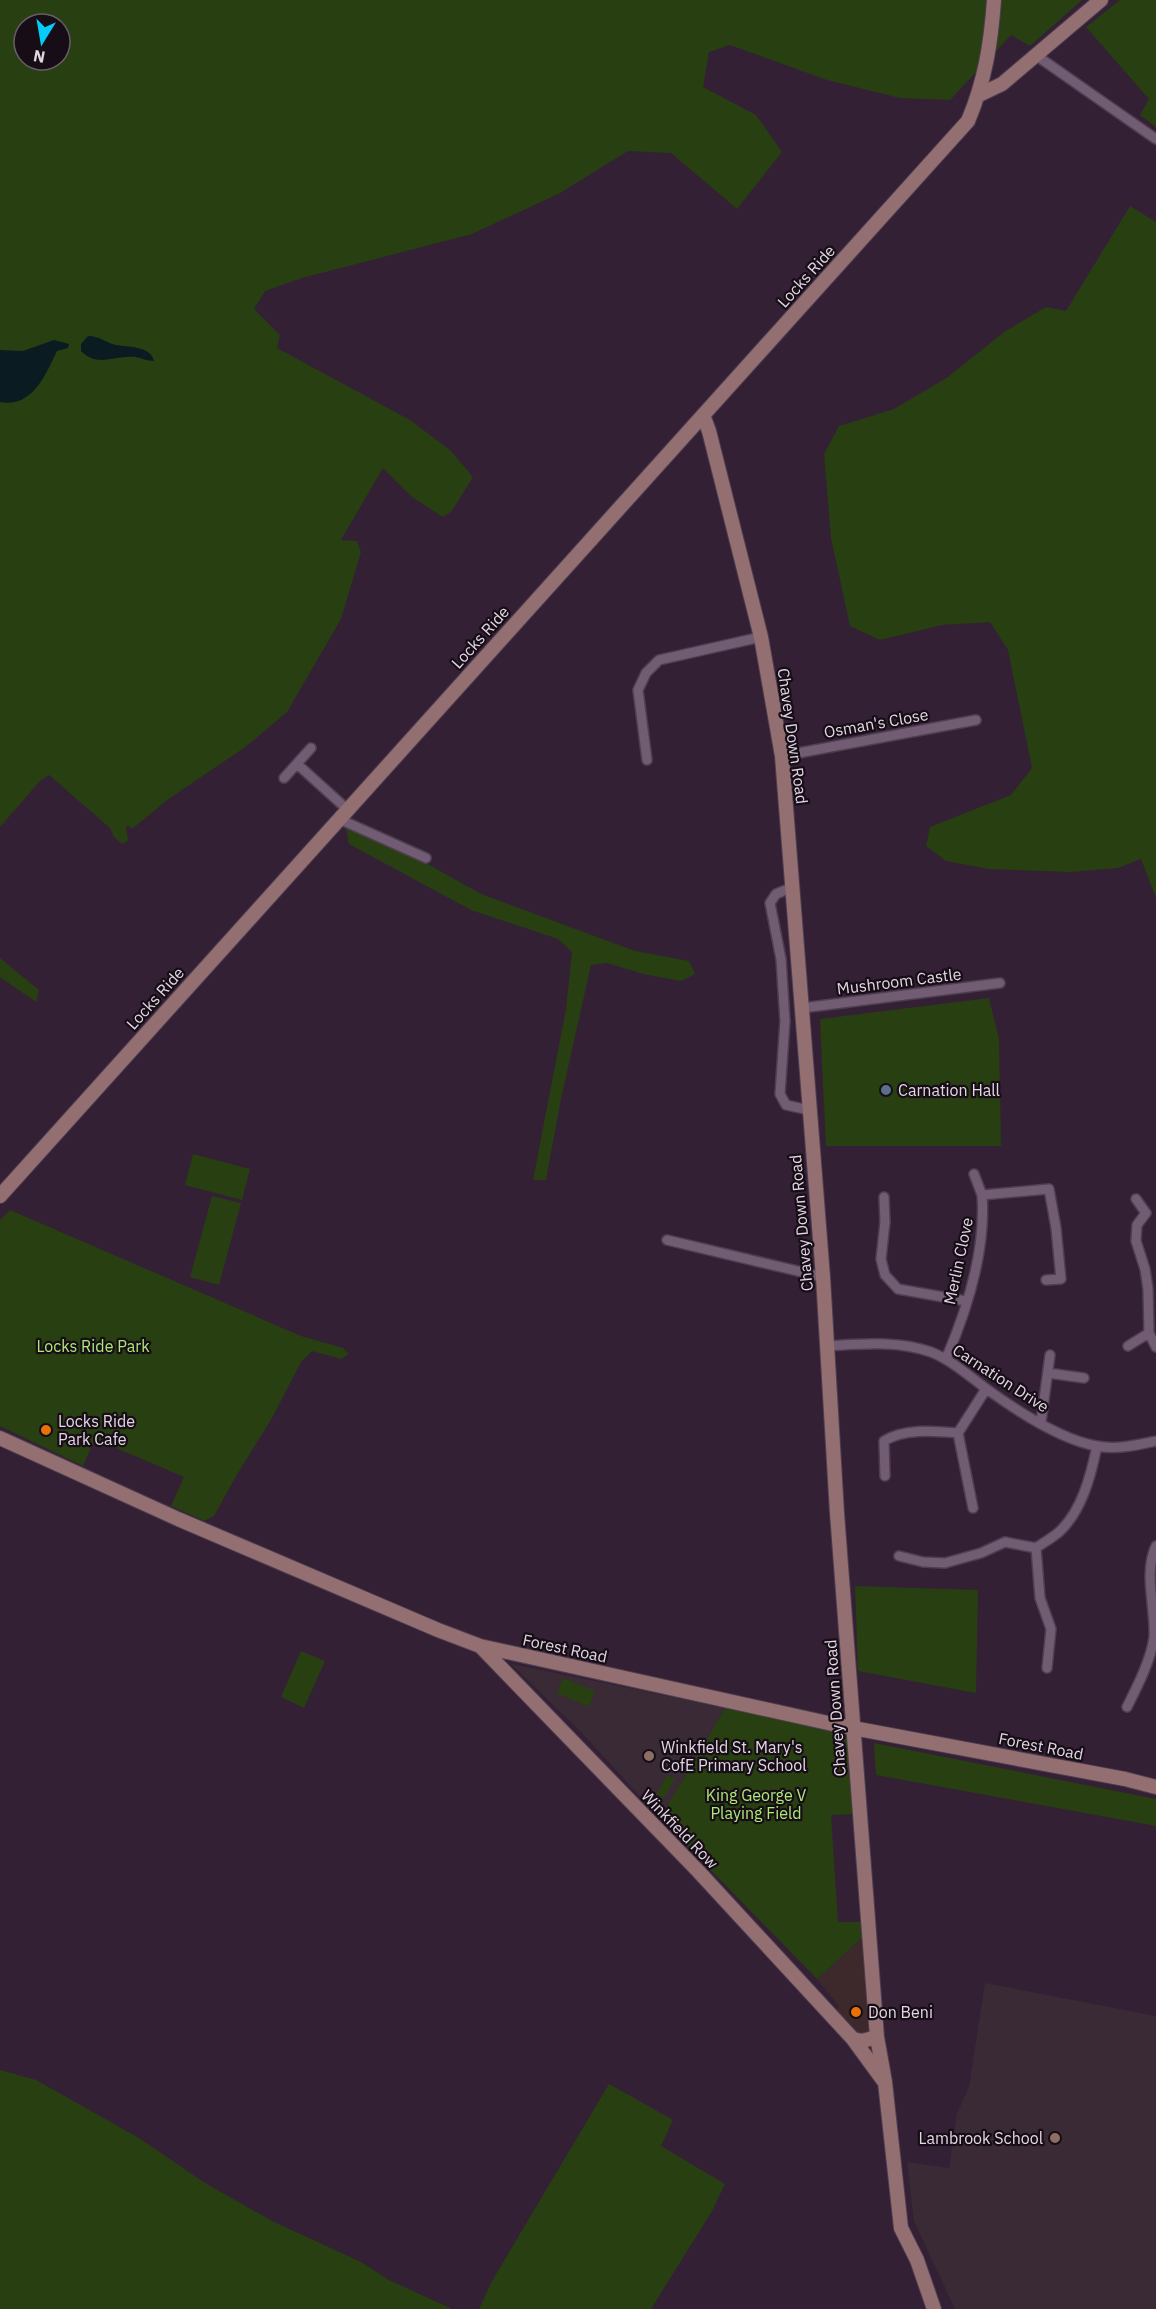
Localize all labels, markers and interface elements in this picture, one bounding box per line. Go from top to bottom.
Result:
north arrow [12,12,72,72]
text: N [32,46,47,68]
street label: Locks Ride [773,241,839,311]
street label: Locks Ride [447,602,513,672]
street label: Chavey Down Road [774,667,812,805]
street label: Osman's Close [822,704,930,742]
street label: Locks Ride [122,963,188,1033]
street label: Mushroom Castle [836,963,963,999]
place label: Carnation Hall [898,1080,1000,1100]
marker: Carnation Hall [879,1083,893,1097]
street label: Chavey Down Road [785,1154,817,1292]
street label: Merlin Clove [939,1215,977,1306]
park label: Locks Ride Park [36,1336,150,1356]
street label: Carnation Drive [949,1340,1053,1417]
place label: Locks Ride Park Cafe [58,1411,135,1449]
marker: Locks Ride Park Cafe [39,1423,53,1437]
street label: Forest Road [521,1629,609,1667]
street label: Chavey Down Road [820,1639,850,1777]
street label: Forest Road [997,1728,1085,1764]
place label: Winkfield St. Mary's CofE Primary School [661,1737,807,1775]
marker: Winkfield St. Mary's CofE Primary School [642,1749,656,1763]
street label: Winkfield Row [637,1785,723,1873]
park label: King George V Playing Field [706,1785,806,1823]
place label: Don Beni [868,2002,933,2022]
marker: Don Beni [849,2005,863,2019]
place label: Lambrook School [919,2128,1043,2148]
marker: Lambrook School [1048,2131,1062,2145]

